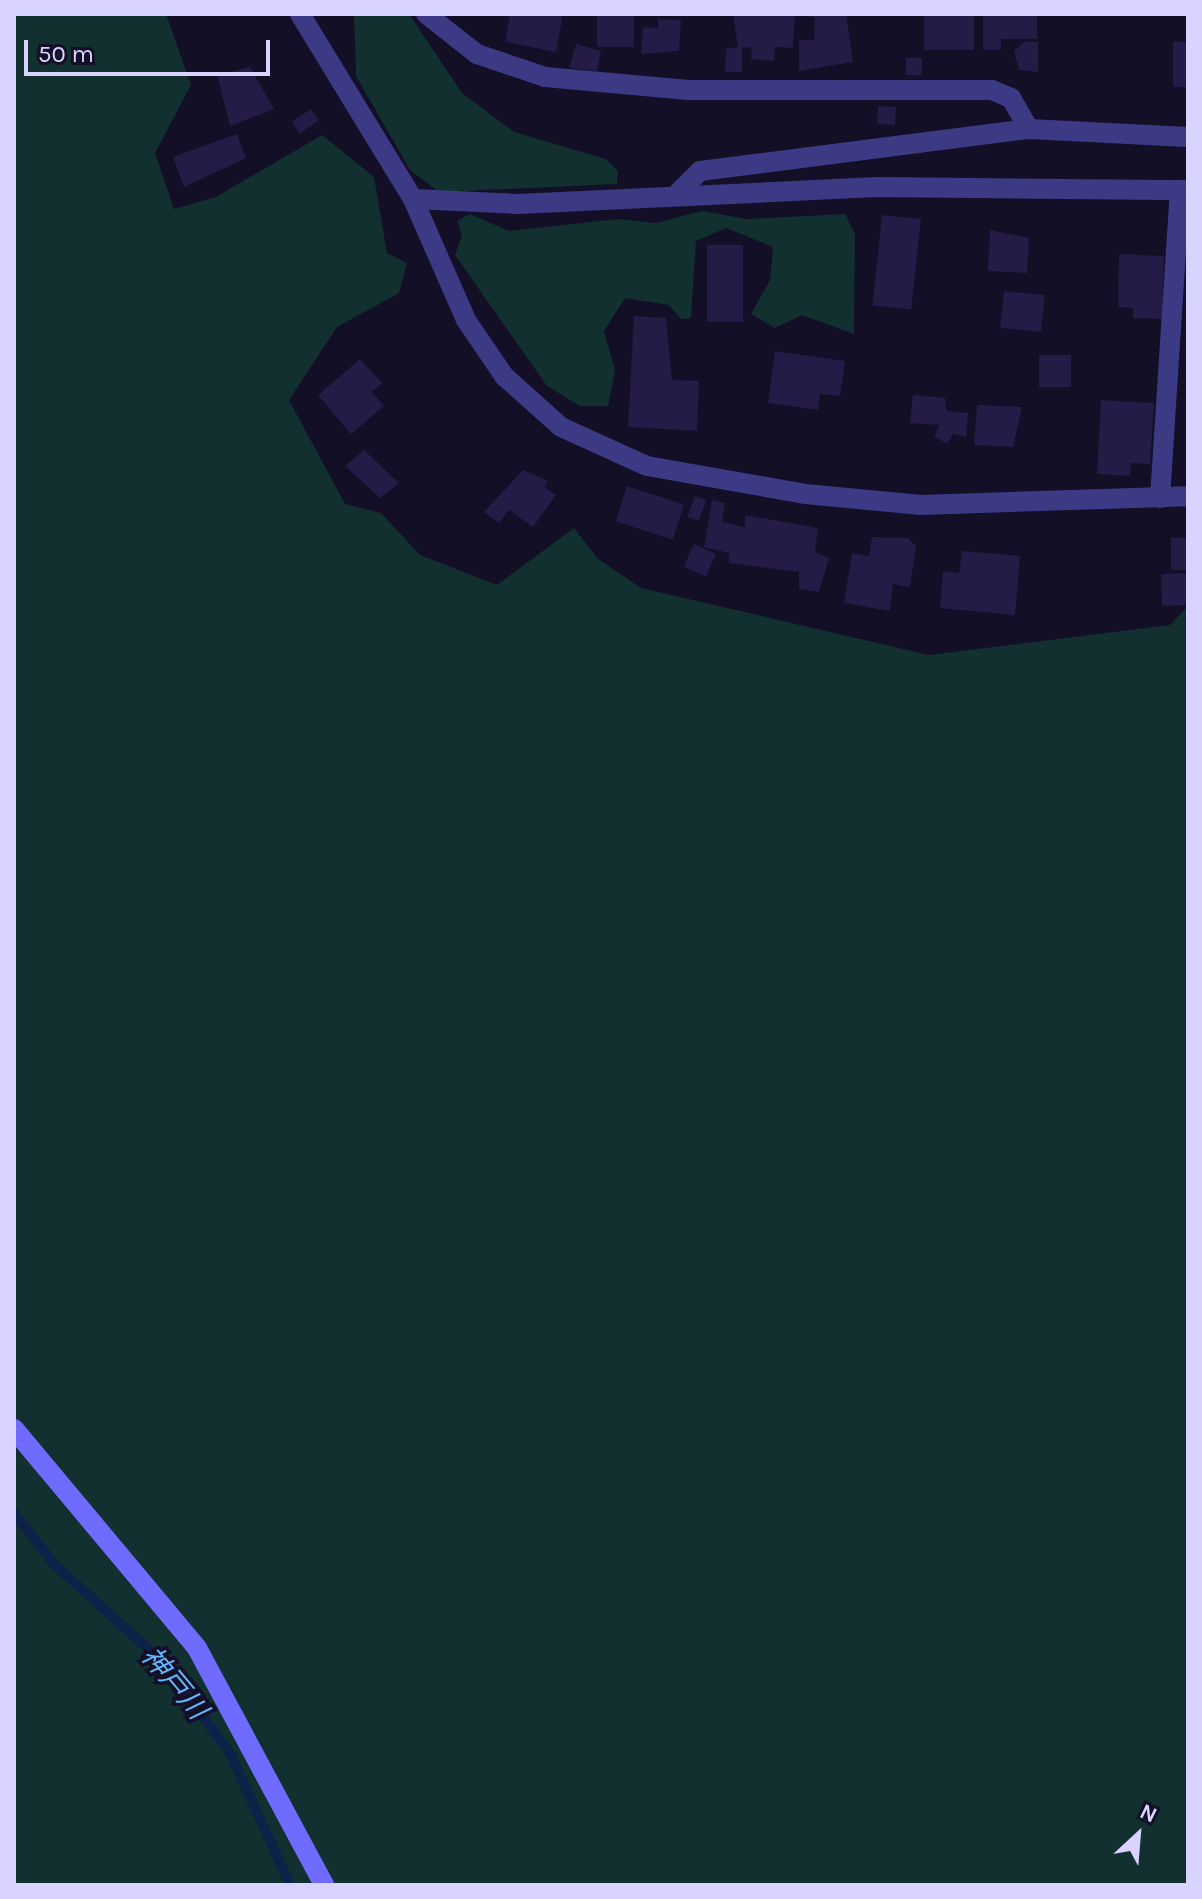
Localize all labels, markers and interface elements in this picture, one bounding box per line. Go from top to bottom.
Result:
scale bar [28,24,274,74]
text: 50 m [38,40,94,68]
water label: 神戸川 [134,1640,214,1726]
north arrow [1098,1795,1178,1875]
text: N [1136,1798,1161,1829]

